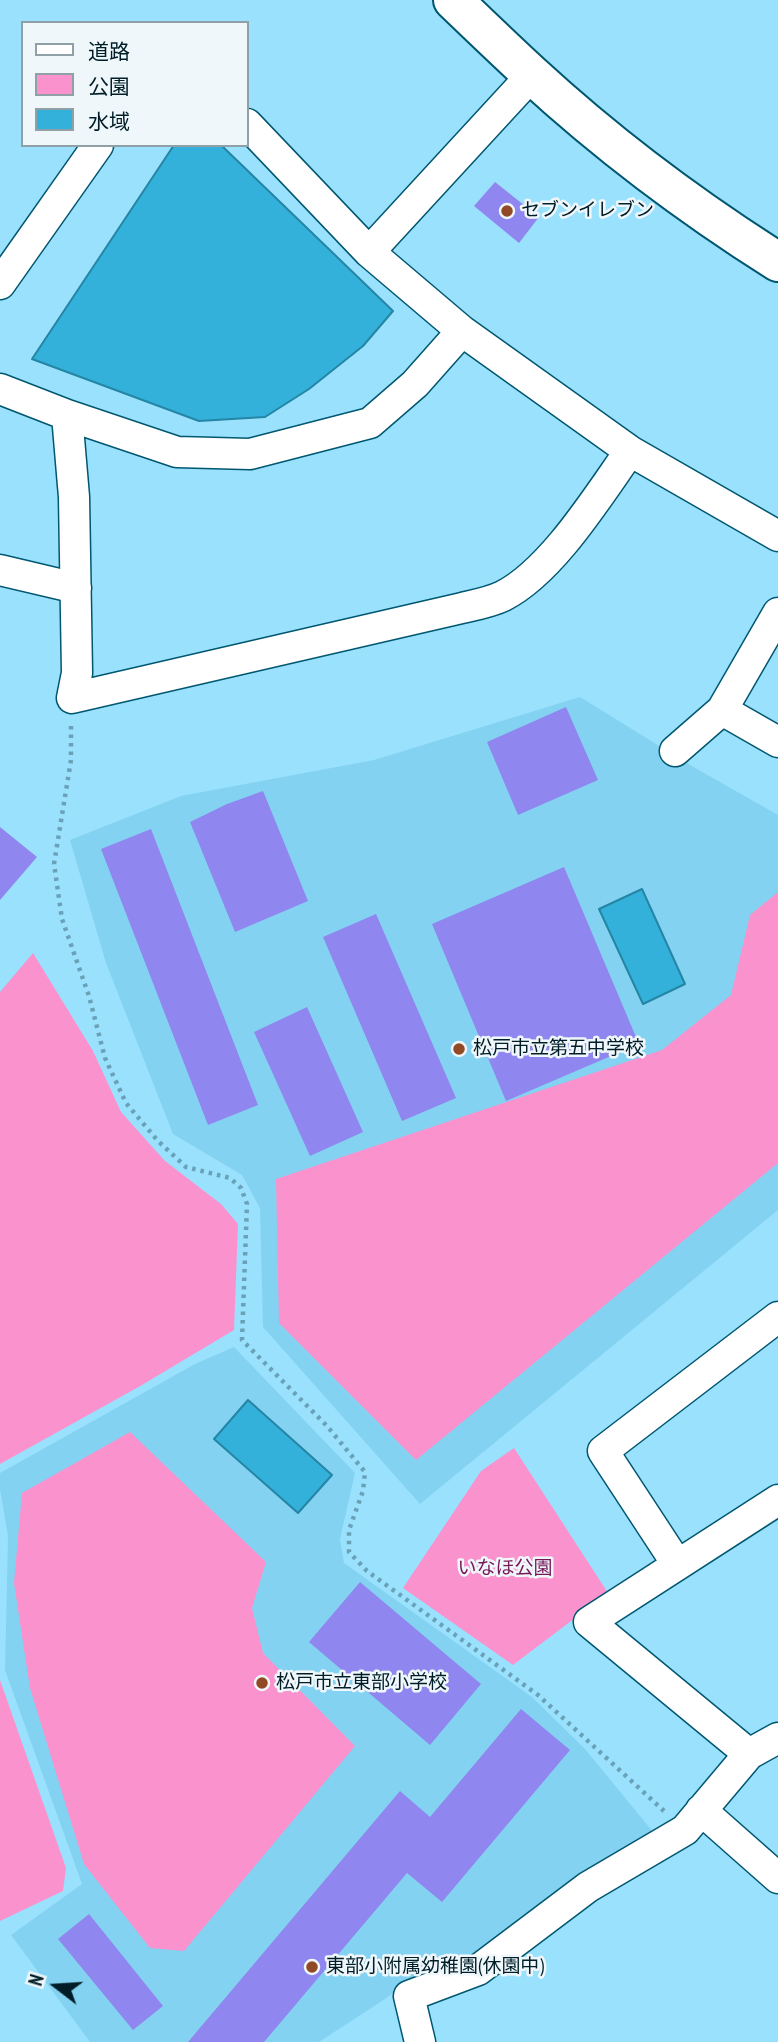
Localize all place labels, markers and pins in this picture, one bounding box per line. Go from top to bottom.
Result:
place label: セブンイレブン [521,200,654,222]
marker: セブンイレブン [499,203,515,219]
place label: 松戸市立第五中学校 [473,1038,644,1060]
marker: 松戸市立第五中学校 [451,1041,467,1057]
place label: 松戸市立東部小学校 [276,1672,447,1694]
marker: 松戸市立東部小学校 [254,1675,270,1691]
place label: 東部小附属幼稚園(休園中) [326,1956,544,1978]
marker: 東部小附属幼稚園(休園中) [304,1959,320,1975]

